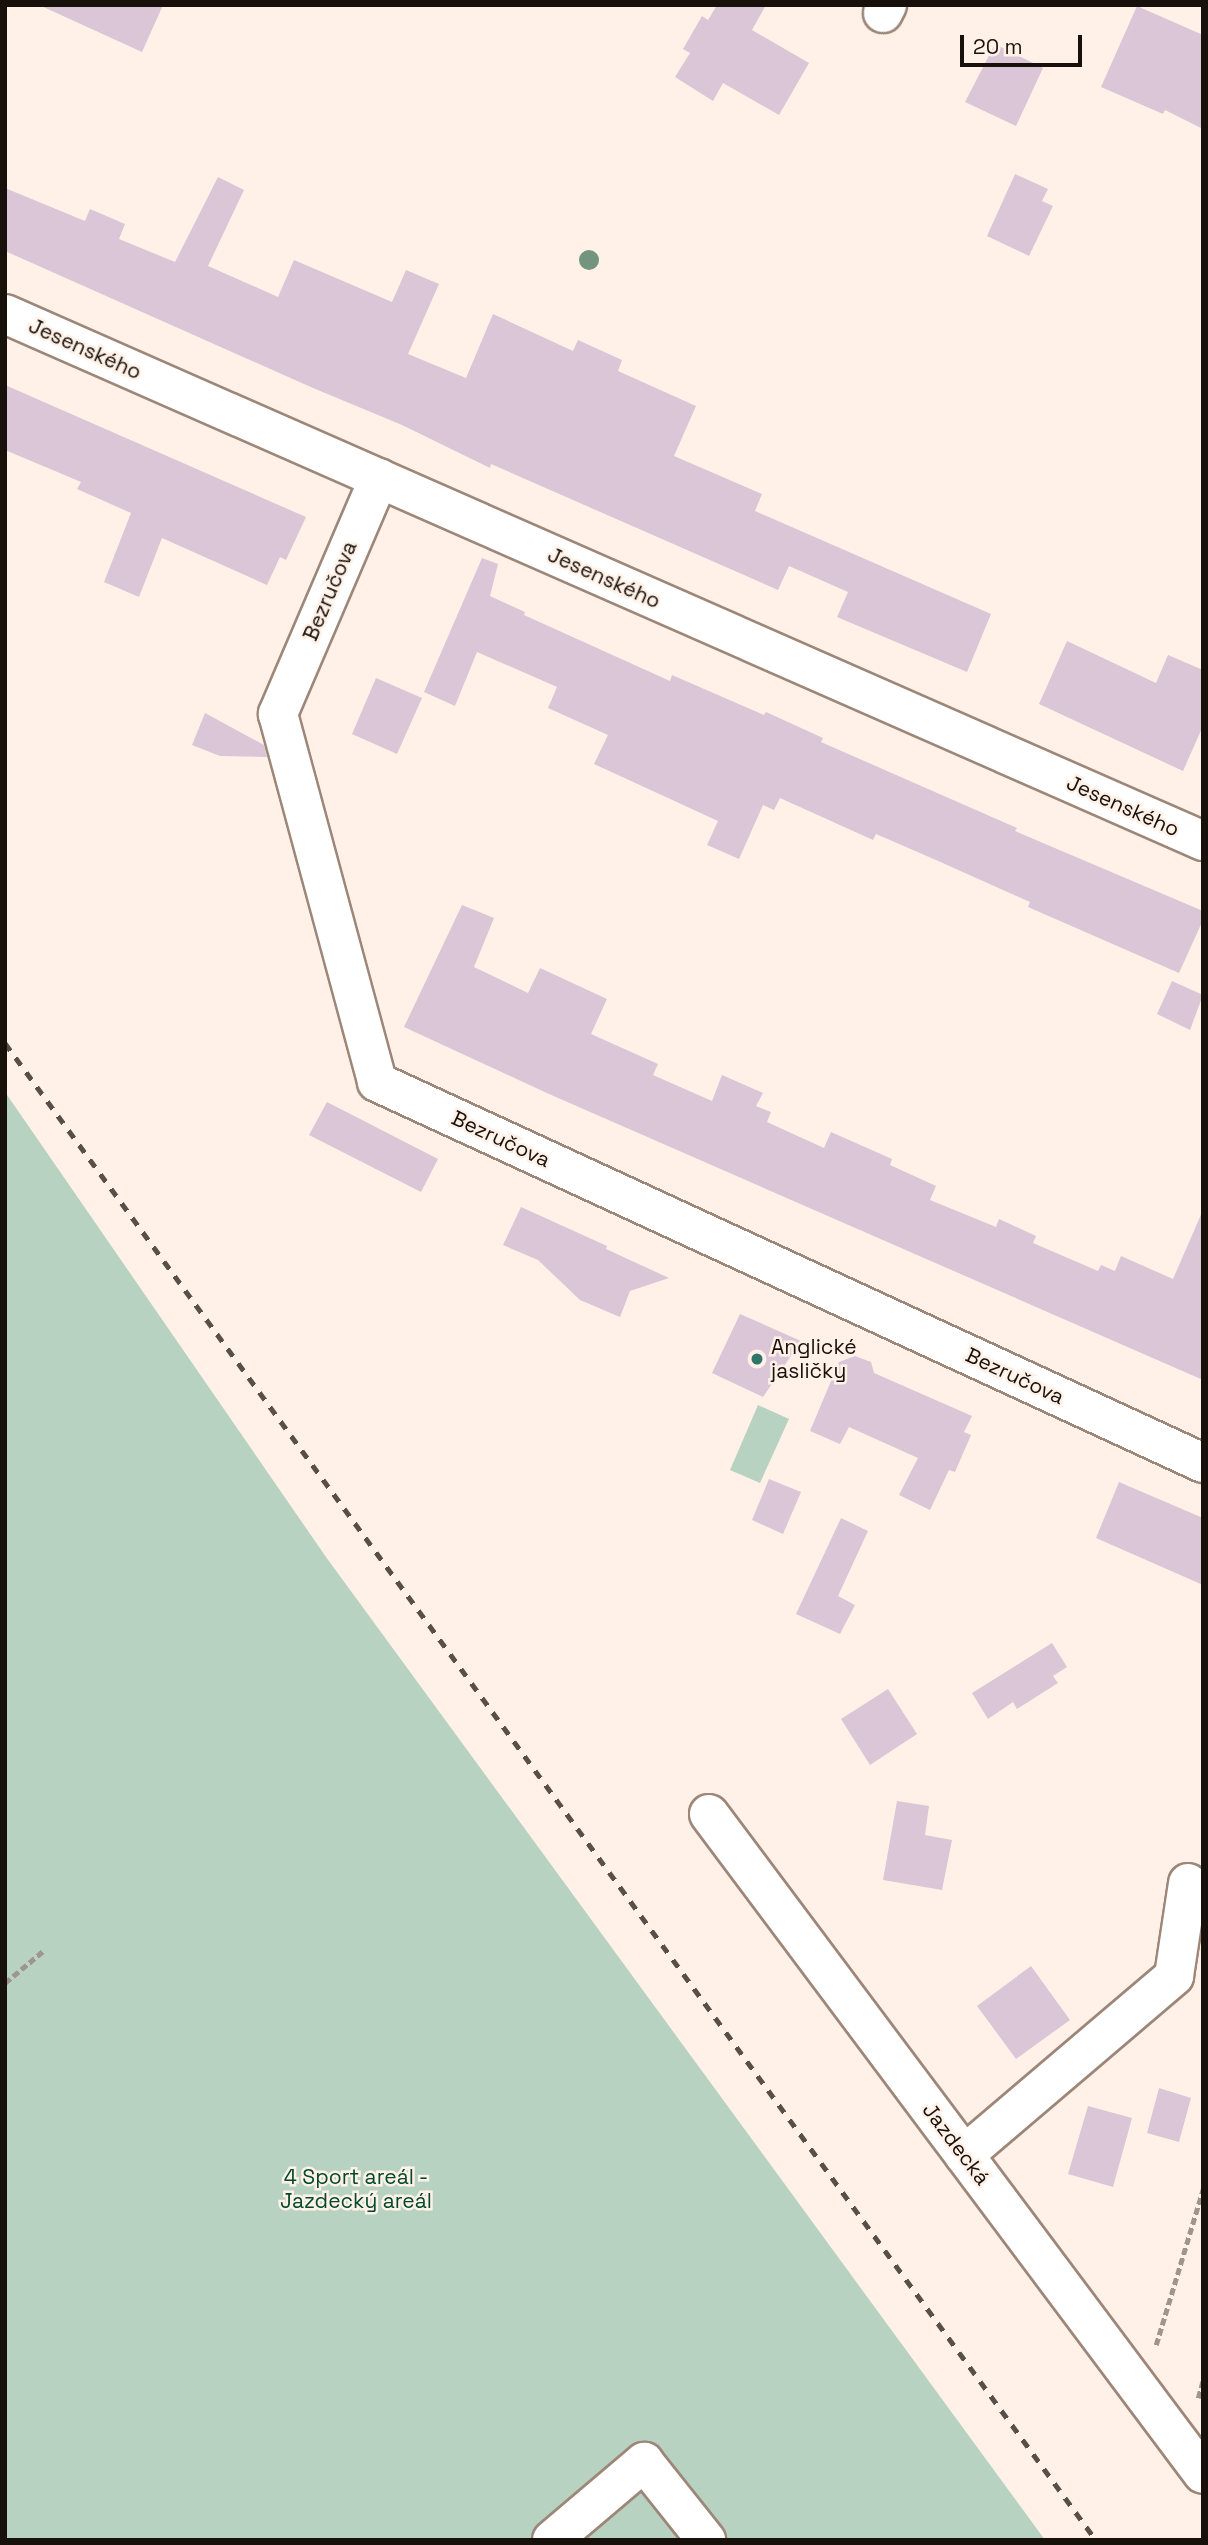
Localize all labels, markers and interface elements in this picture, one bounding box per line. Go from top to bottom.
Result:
scale bar [963,21,1086,65]
text: 20 m [973,33,1023,60]
street label: Jesenského [25,313,145,385]
street label: Bezručova [298,537,362,645]
street label: Jesenského [544,542,664,614]
street label: Jesenského [1063,770,1183,842]
street label: Bezručova [448,1105,554,1173]
place label: Anglické jasličky [771,1334,857,1384]
street label: Bezručova [962,1342,1068,1410]
marker: Anglické jasličky [749,1351,765,1367]
street label: Jazdecká [917,2098,995,2190]
park label: 4 Sport areál - Jazdecký areál [280,2164,432,2214]

